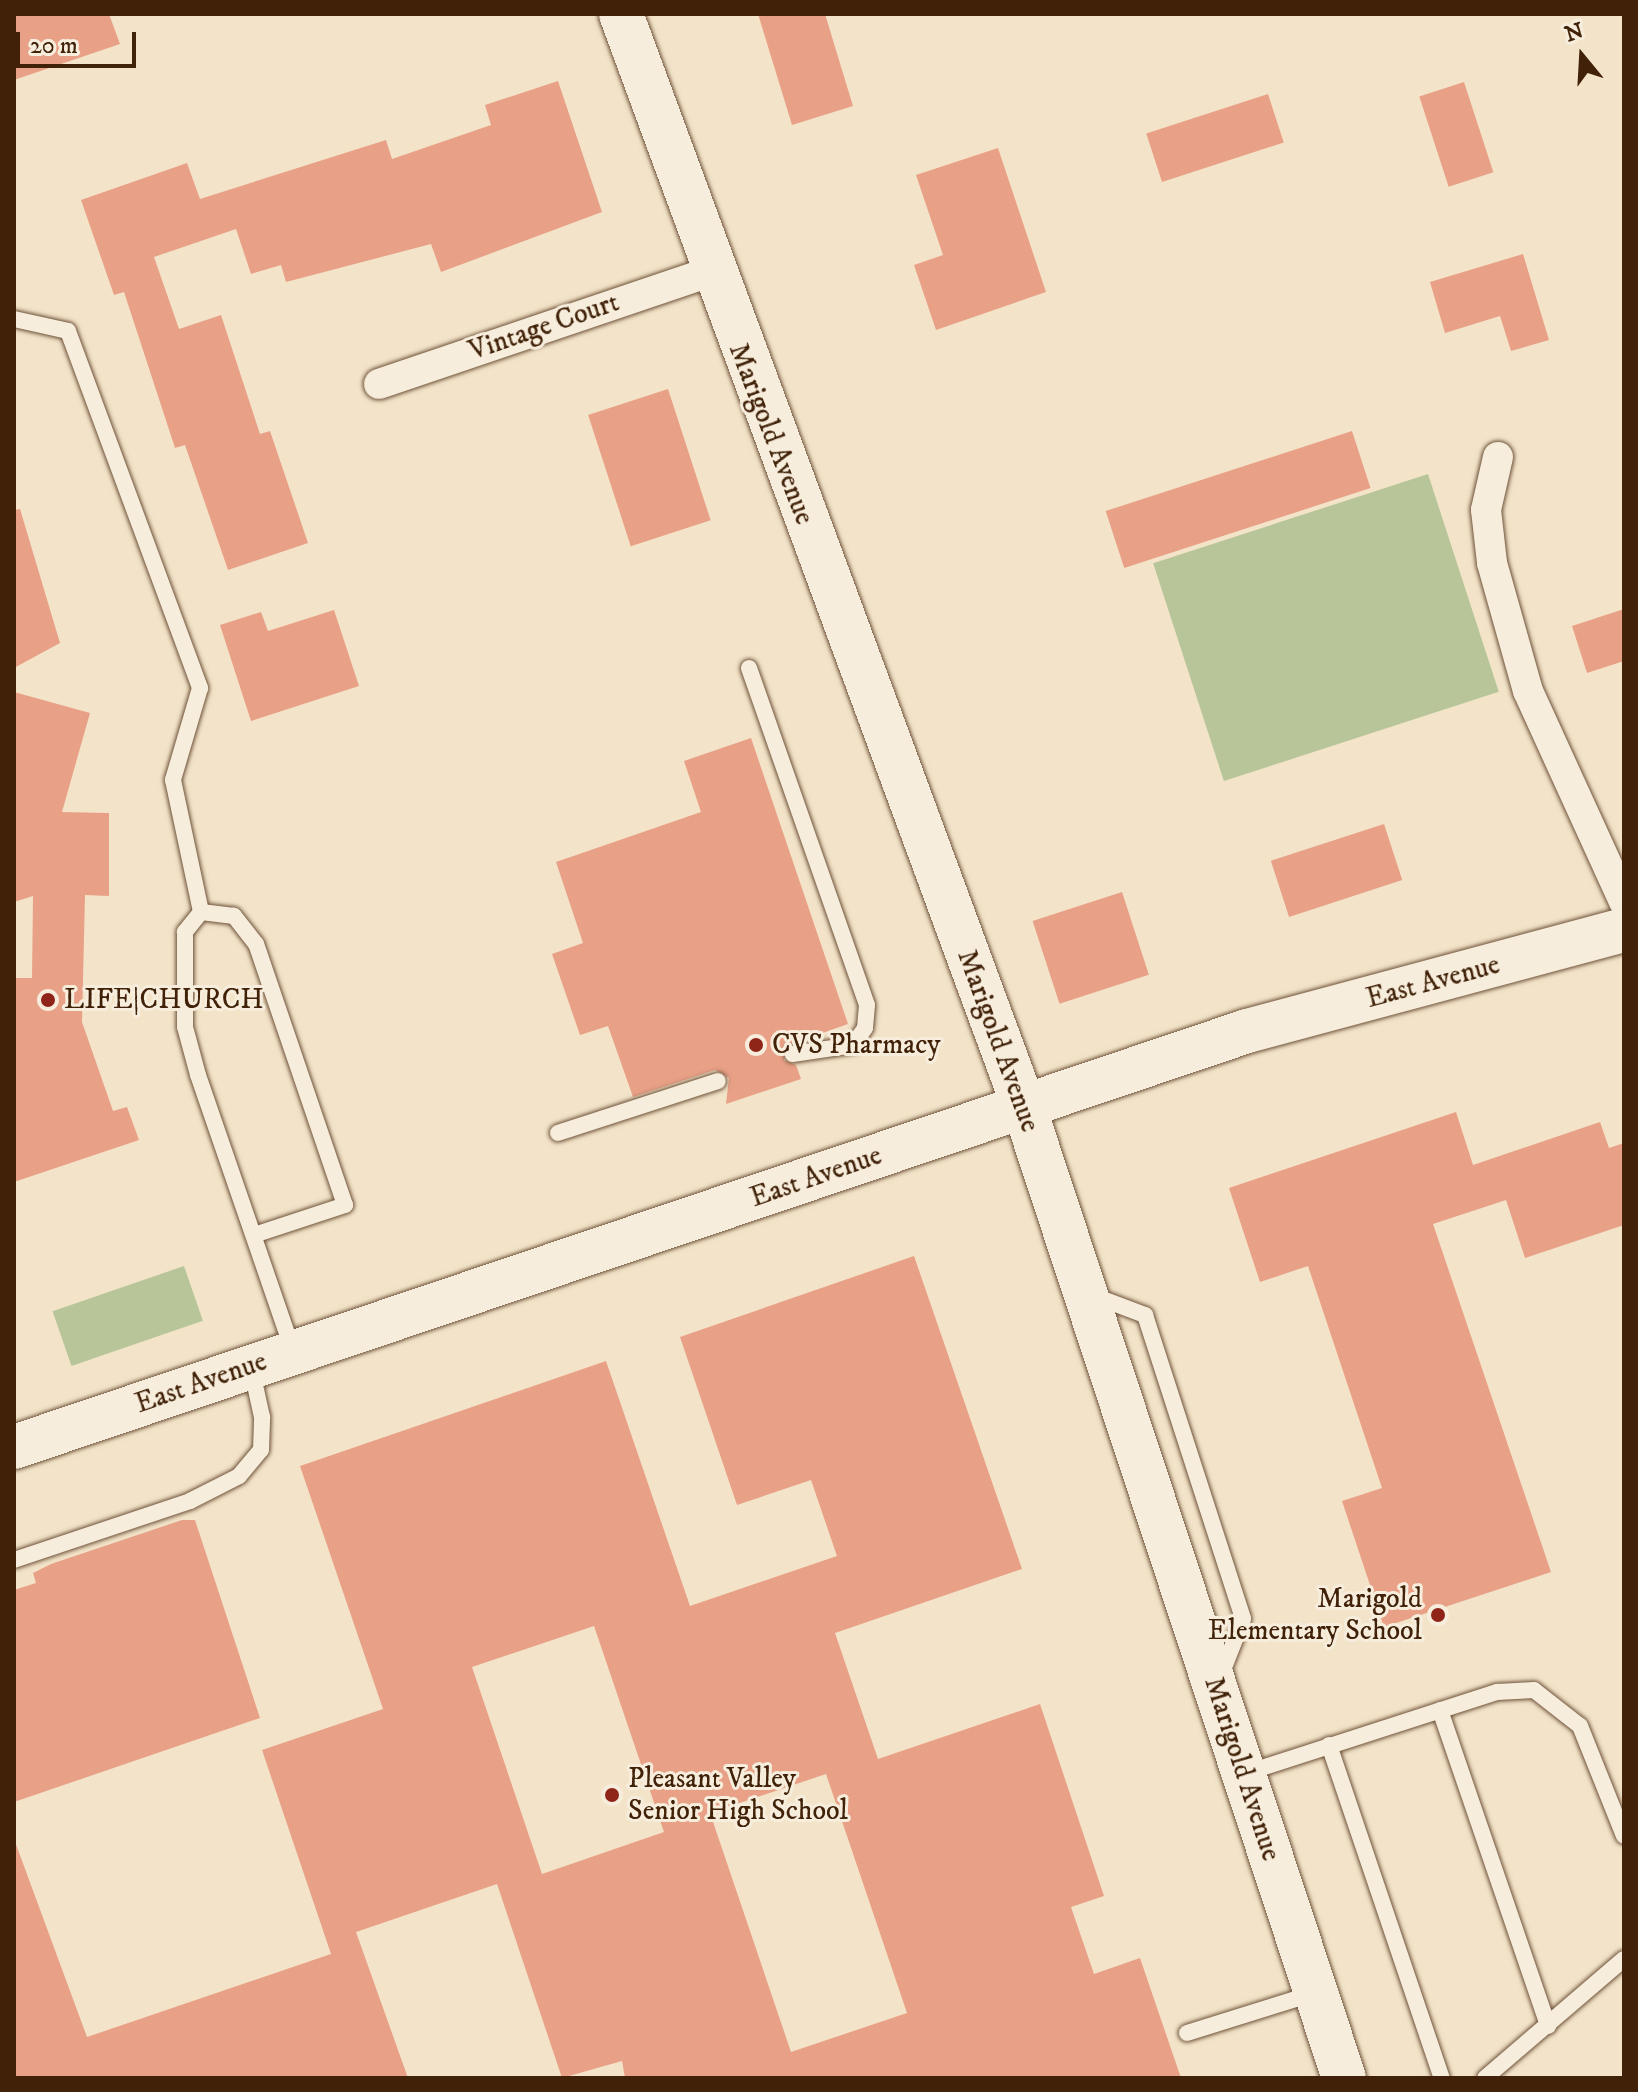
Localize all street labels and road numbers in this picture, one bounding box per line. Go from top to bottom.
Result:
street label: Vintage Court [465,286,623,368]
street label: Marigold Avenue [721,339,821,529]
street label: Marigold Avenue [949,945,1047,1137]
street label: East Avenue [1363,948,1503,1016]
street label: East Avenue [746,1139,886,1215]
street label: East Avenue [131,1345,271,1421]
street label: Marigold Avenue [1196,1673,1288,1865]

